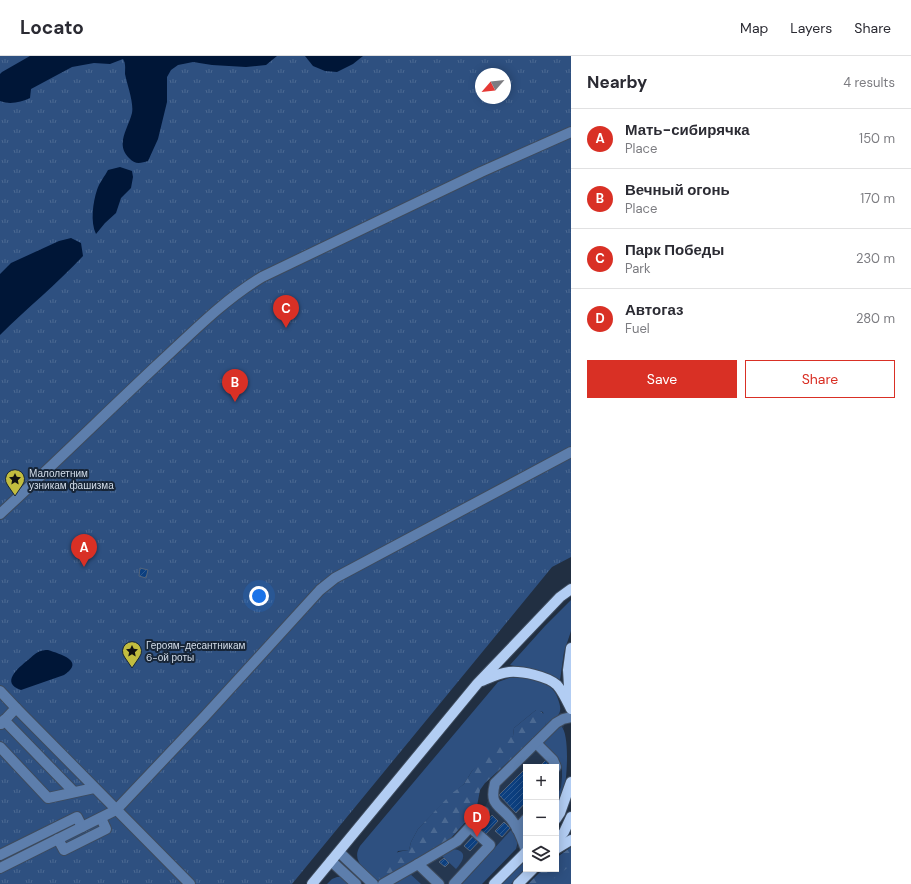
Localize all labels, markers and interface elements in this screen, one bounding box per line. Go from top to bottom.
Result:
text: Locato [20,15,84,40]
text: Map [740,19,768,37]
text: Layers [790,19,832,37]
text: Share [854,19,891,37]
north arrow [475,68,511,104]
text: Nearby [587,71,647,93]
text: 4 results [843,74,895,91]
text: Мать-сибирячка [625,120,750,140]
text: A [595,130,605,147]
text: 150 m [859,130,895,147]
text: Place [625,140,657,157]
text: Вечный огонь [625,180,730,200]
text: B [596,190,604,207]
text: 170 m [860,190,895,207]
text: Place [625,200,657,217]
text: Парк Победы [625,240,724,260]
text: C [595,250,605,267]
text: 230 m [856,250,895,267]
text: Park [625,260,651,277]
pin: C [273,295,299,328]
text: Автогаз [625,300,683,320]
text: D [595,310,605,327]
text: 280 m [856,310,895,327]
text: Fuel [625,320,650,337]
button: Save [587,360,737,398]
button: Share [745,360,895,398]
pin: B [222,369,248,402]
place label: Малолетним узникам фашизма [29,467,114,492]
place icon: Малолетним узникам фашизма [4,468,26,496]
pin: A [71,534,97,567]
your location [249,586,269,606]
place label: Героям-десантникам 6-ой роты [146,639,245,664]
place icon: Героям-десантникам 6-ой роты [121,640,143,668]
map controls [523,764,559,872]
button: + [523,764,559,800]
button: − [523,800,559,836]
pin: D [464,804,490,837]
button: layers [523,836,559,872]

